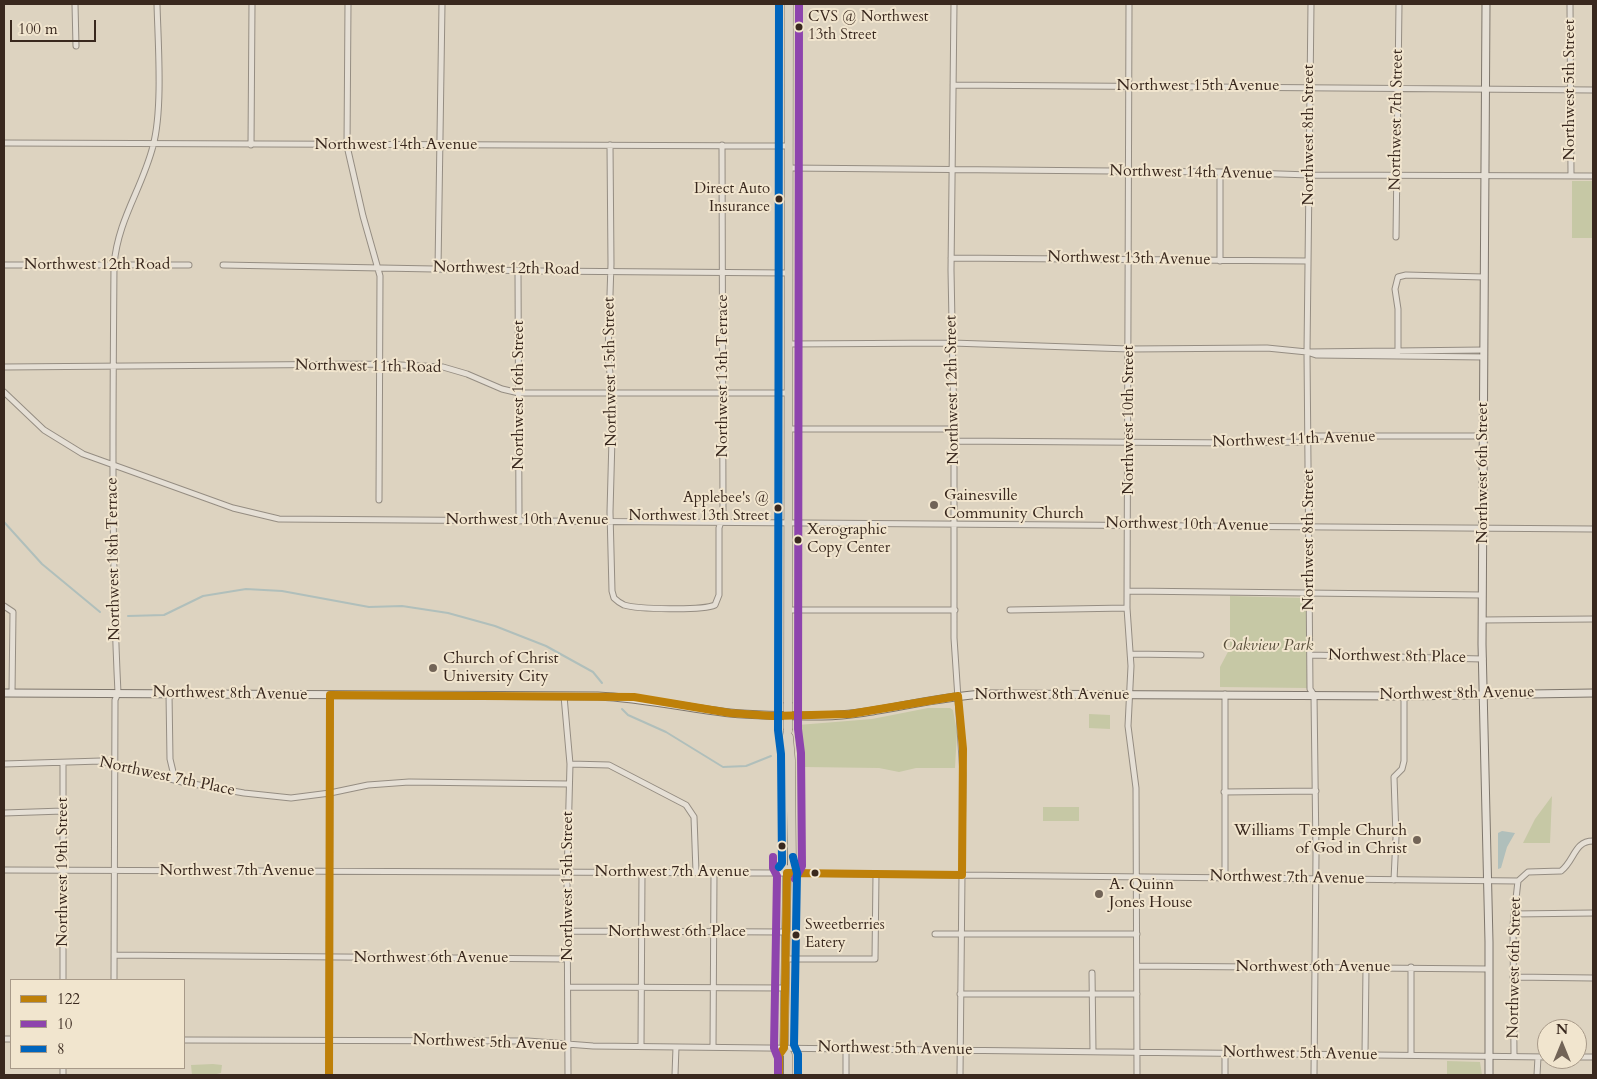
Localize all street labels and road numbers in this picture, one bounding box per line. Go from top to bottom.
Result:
street label: Northwest 5th Street [1560,19,1580,161]
street label: Northwest 7th Street [1386,49,1408,191]
street label: Northwest 8th Street [1299,64,1319,206]
street label: Northwest 15th Avenue [1116,76,1280,96]
street label: Northwest 14th Avenue [314,135,478,155]
street label: Northwest 14th Avenue [1109,162,1273,184]
street label: Northwest 13th Avenue [1047,248,1211,270]
street label: Northwest 12th Road [24,255,170,275]
street label: Northwest 12th Road [433,258,579,280]
street label: Northwest 13th Terrace [713,294,733,458]
street label: Northwest 15th Street [600,297,622,447]
street label: Northwest 12th Street [942,315,964,465]
street label: Northwest 16th Street [509,320,529,470]
street label: Northwest 10th Street [1119,345,1139,495]
street label: Northwest 11th Road [295,356,441,378]
street label: Northwest 6th Street [1473,402,1493,544]
street label: Northwest 11th Avenue [1212,428,1376,452]
street label: Northwest 8th Street [1299,469,1319,611]
street label: Northwest 18th Terrace [103,477,125,641]
street label: Northwest 10th Avenue [445,510,609,530]
street label: Northwest 10th Avenue [1105,514,1269,536]
street label: Northwest 8th Place [1328,646,1466,668]
street label: Northwest 8th Avenue [152,683,308,705]
street label: Northwest 8th Avenue [1379,683,1535,705]
street label: Northwest 8th Avenue [975,685,1129,705]
street label: Northwest 7th Place [97,753,237,801]
street label: Northwest 19th Street [53,797,73,947]
street label: Northwest 15th Street [558,811,578,961]
street label: Northwest 7th Avenue [160,861,314,881]
street label: Northwest 7th Avenue [595,862,749,882]
street label: Northwest 7th Avenue [1209,867,1365,889]
street label: Northwest 6th Street [1504,897,1526,1039]
street label: Northwest 6th Place [608,922,746,942]
street label: Northwest 6th Avenue [354,948,508,968]
street label: Northwest 6th Avenue [1236,957,1390,977]
street label: Northwest 5th Avenue [412,1031,568,1055]
street label: Northwest 5th Avenue [817,1038,973,1060]
street label: Northwest 5th Avenue [1222,1043,1378,1065]

